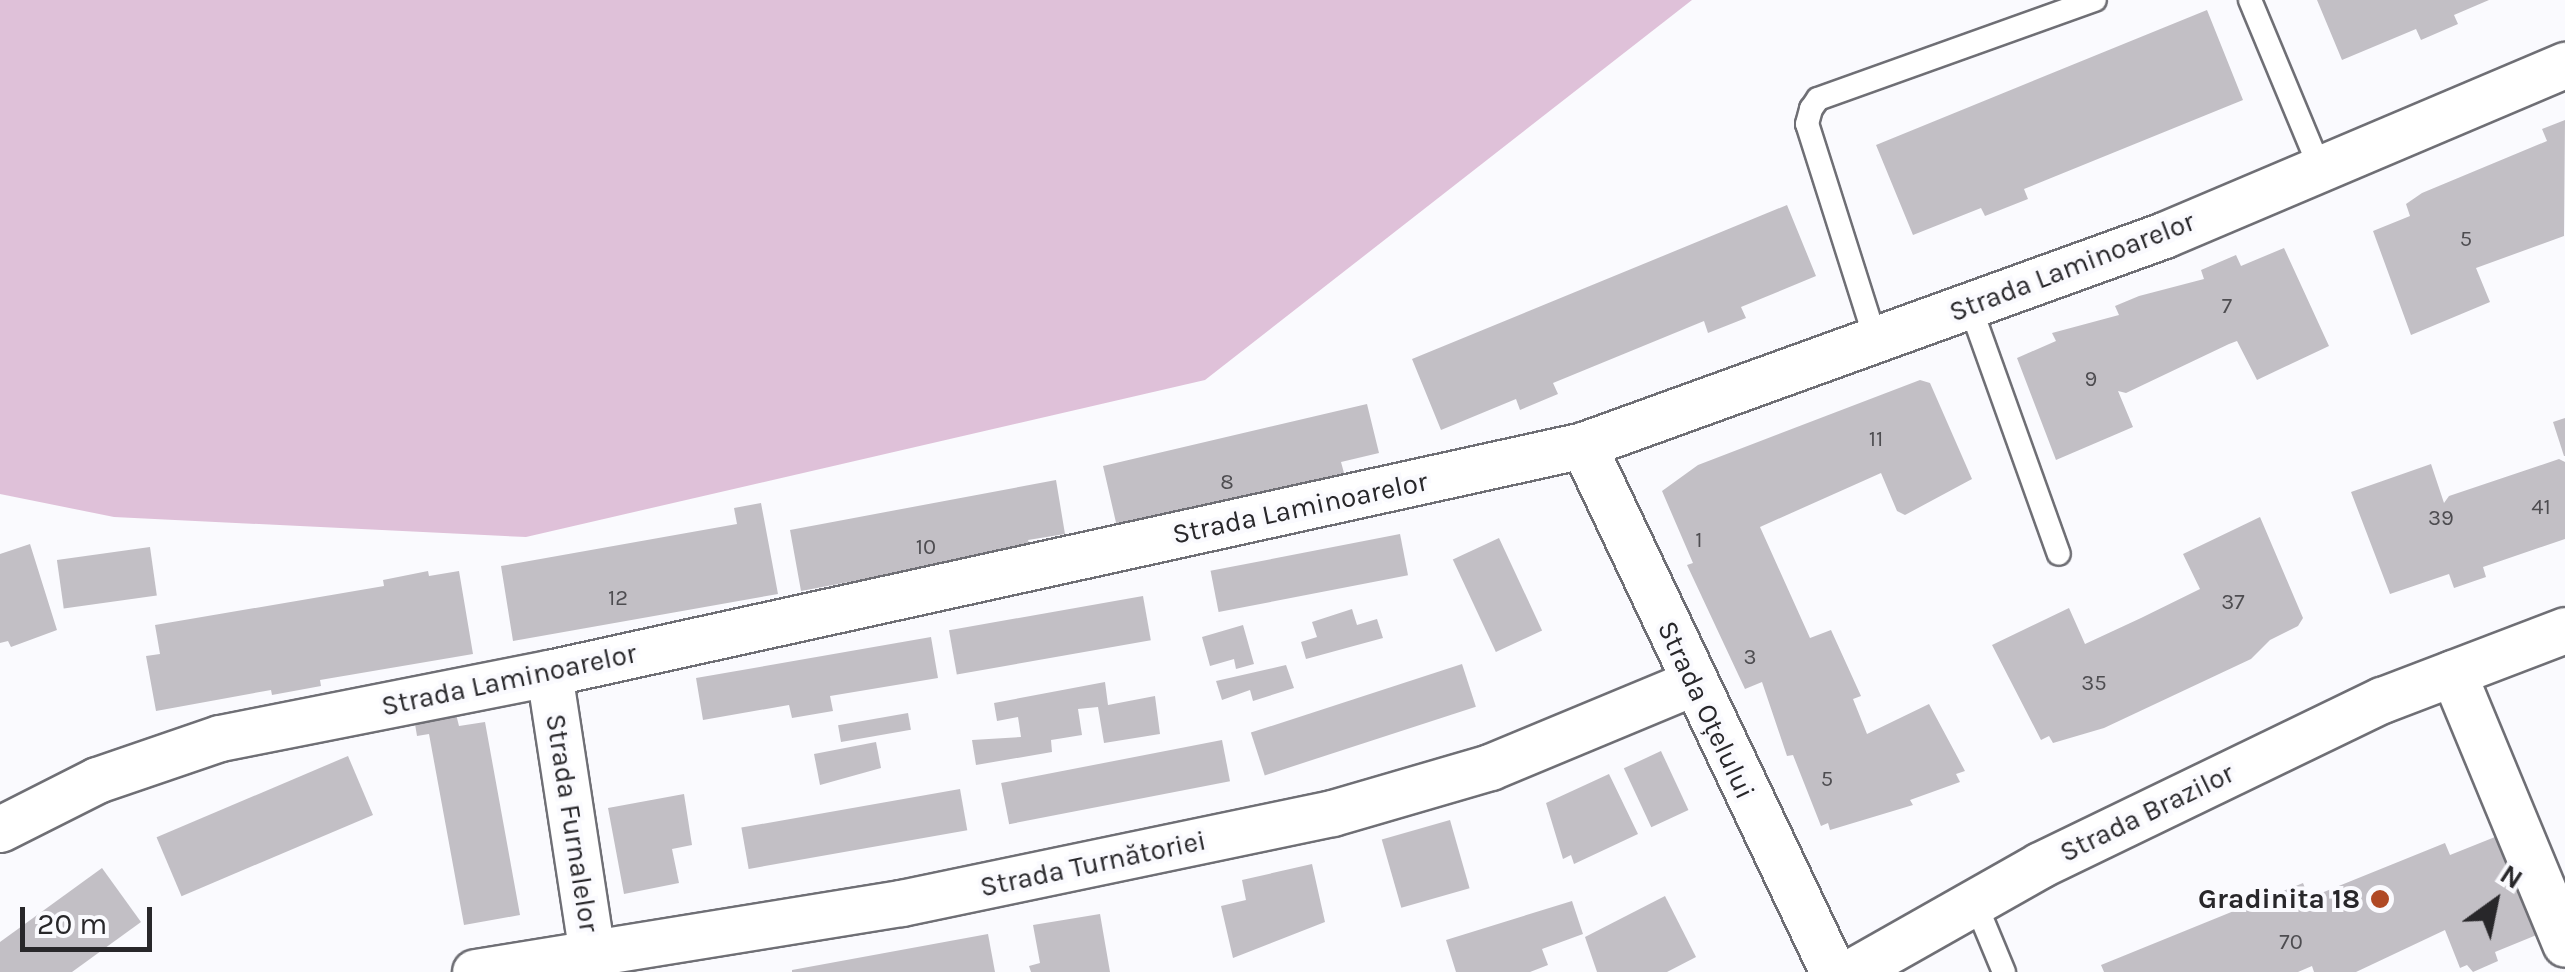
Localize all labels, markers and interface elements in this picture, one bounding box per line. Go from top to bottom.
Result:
street label: Strada Laminoarelor [1945,205,2199,329]
house number: 5 [2460,227,2472,253]
house number: 7 [2222,294,2232,320]
house number: 9 [2085,367,2097,393]
house number: 11 [1869,427,1883,453]
street label: Strada Laminoarelor [1169,465,1431,551]
house number: 8 [1220,470,1234,496]
house number: 41 [2531,495,2551,521]
house number: 39 [2428,506,2454,532]
house number: 1 [1695,528,1703,554]
house number: 10 [916,535,936,561]
house number: 12 [608,586,628,612]
house number: 37 [2221,590,2245,616]
street label: Strada Oțelului [1650,616,1762,804]
street label: Strada Laminoarelor [378,637,640,723]
house number: 3 [1744,645,1756,671]
house number: 35 [2081,671,2107,697]
street label: Strada Furnalelor [538,711,606,935]
street label: Strada Brazilor [2054,756,2240,870]
house number: 5 [1821,767,1833,793]
street label: Strada Turnătoriei [977,824,1209,904]
north arrow [2445,852,2545,952]
text: N [2494,857,2529,896]
place label: Gradinita 18 [2198,882,2360,916]
scale bar [25,887,158,949]
marker: Gradinita 18 [2369,888,2391,910]
text: 20 m [37,906,107,942]
house number: 70 [2279,930,2303,956]

